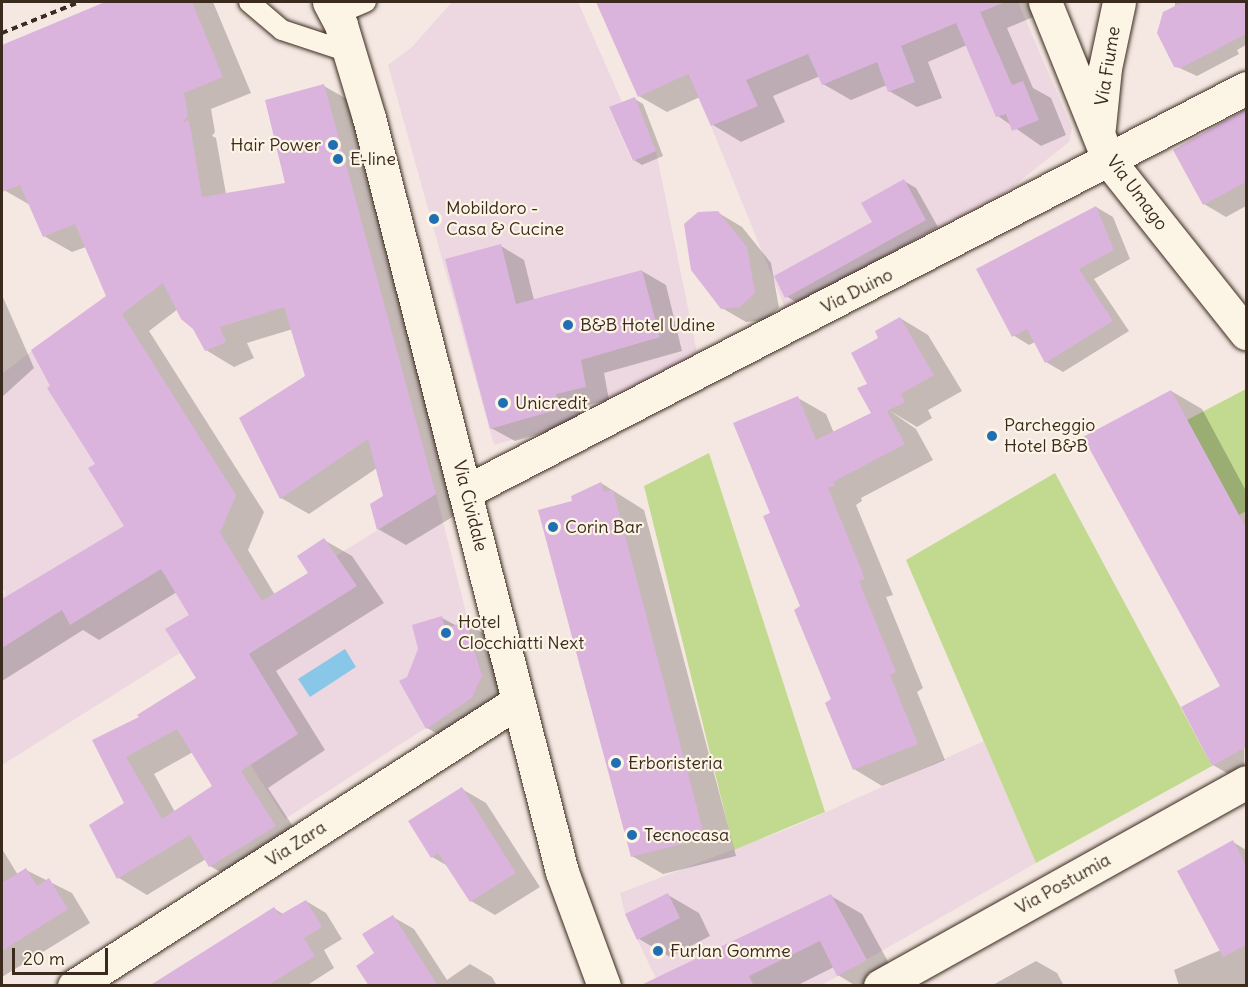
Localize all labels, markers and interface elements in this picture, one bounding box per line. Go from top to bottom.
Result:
street label: Via Fiume [1091,25,1125,107]
place label: Hair Power [230,134,321,156]
marker: Hair Power [326,138,340,152]
place label: E-line [350,148,396,170]
street label: Via Umago [1102,151,1172,235]
marker: E-line [331,152,345,166]
place label: Mobildoro - Casa & Cucine [446,198,564,240]
marker: Mobildoro - Casa & Cucine [427,212,441,226]
street label: Via Duino [817,264,897,318]
place label: B&B Hotel Udine [580,314,715,336]
marker: B&B Hotel Udine [561,318,575,332]
place label: Unicredit [515,392,588,414]
marker: Unicredit [496,396,510,410]
place label: Parcheggio Hotel B&B [1004,415,1095,458]
marker: Parcheggio Hotel B&B [985,429,999,443]
street label: Via Cividale [448,458,492,554]
place label: Corin Bar [565,516,642,538]
marker: Corin Bar [546,520,560,534]
place label: Hotel Clocchiatti Next [458,612,584,654]
marker: Hotel Clocchiatti Next [439,626,453,640]
place label: Erboristeria [628,752,723,774]
marker: Erboristeria [609,756,623,770]
street label: Via Zara [262,817,330,871]
place label: Tecnocasa [644,824,729,846]
marker: Tecnocasa [625,828,639,842]
street label: Via Postumia [1012,849,1114,919]
scale bar [15,936,111,974]
place label: Furlan Gomme [670,940,791,962]
marker: Furlan Gomme [651,944,665,958]
text: 20 m [23,947,65,970]

